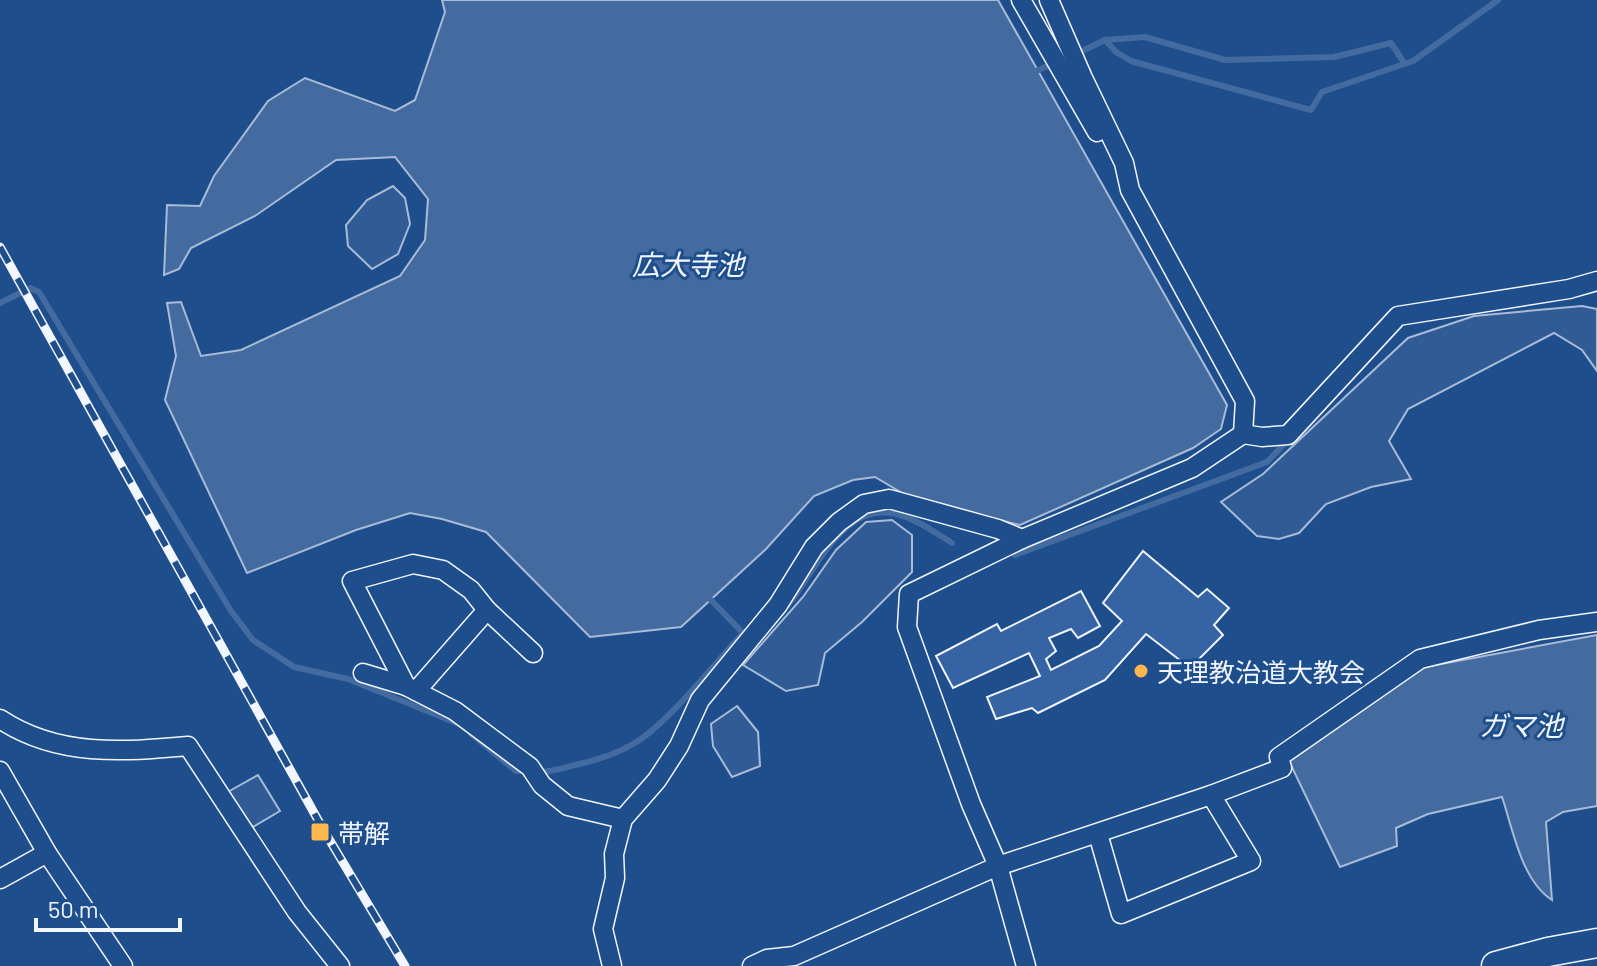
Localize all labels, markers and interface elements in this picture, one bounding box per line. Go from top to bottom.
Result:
water label: 広大寺池 [632,247,747,281]
place label: 天理教治道大教会 [1157,656,1365,687]
marker: 天理教治道大教会 [1132,662,1150,680]
water label: ガマ池 [1479,708,1566,742]
place label: 帯解 [338,817,390,848]
marker: 帯解 [309,821,331,843]
scale bar [36,882,180,932]
text: 50 m [48,894,99,923]

